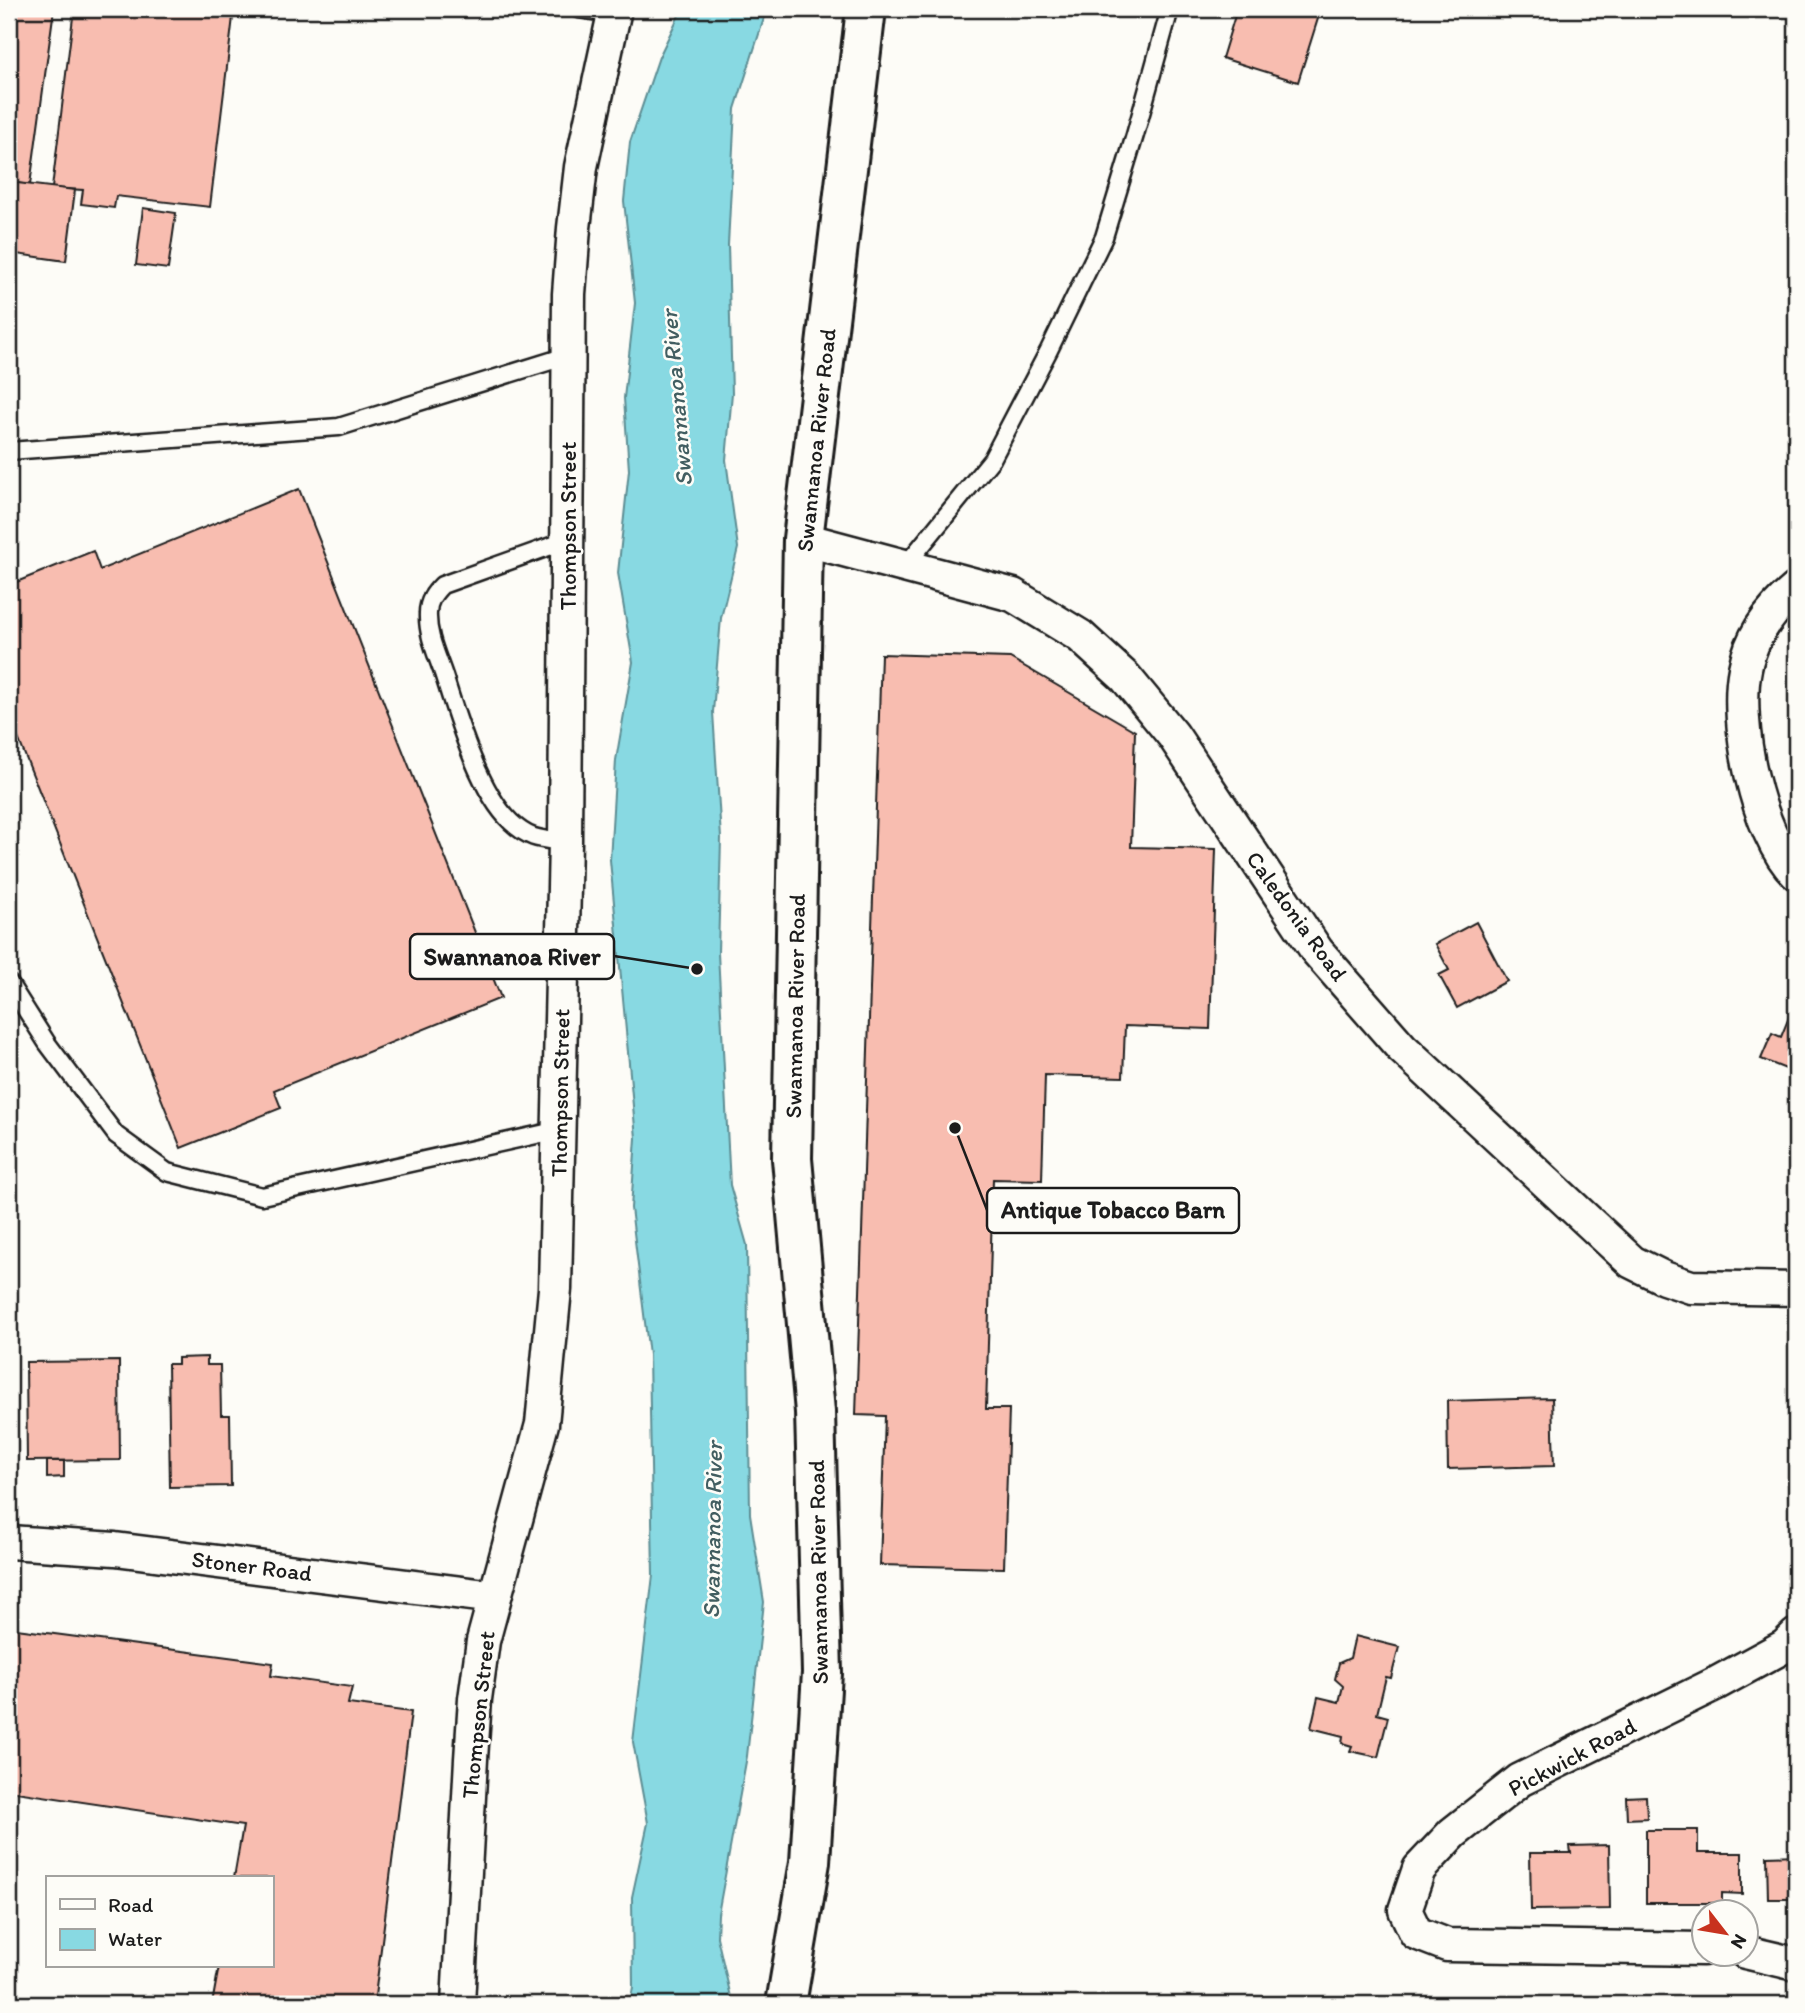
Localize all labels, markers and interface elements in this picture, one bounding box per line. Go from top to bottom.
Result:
water label: Swannanoa River [654,306,698,487]
street label: Swannanoa River Road [790,326,842,553]
street label: Thompson Street [554,441,582,610]
street label: Caledonia Road [1240,846,1354,987]
street label: Swannanoa River Road [779,893,811,1119]
callout: Swannanoa River [410,934,614,979]
text: Swannanoa River [424,942,601,971]
street label: Thompson Street [545,1008,575,1177]
callout: Antique Tobacco Barn [987,1188,1239,1233]
text: Antique Tobacco Barn [1000,1195,1225,1225]
water label: Swannanoa River [696,1439,728,1619]
street label: Swannanoa River Road [802,1459,834,1685]
street label: Stoner Road [190,1545,314,1587]
street label: Thompson Street [455,1629,501,1800]
street label: Pickwick Road [1503,1711,1641,1802]
legend [46,1876,273,1968]
text: Road [108,1892,154,1917]
north arrow [1689,1898,1759,1968]
text: Water [108,1926,162,1951]
text: N [1726,1930,1752,1953]

